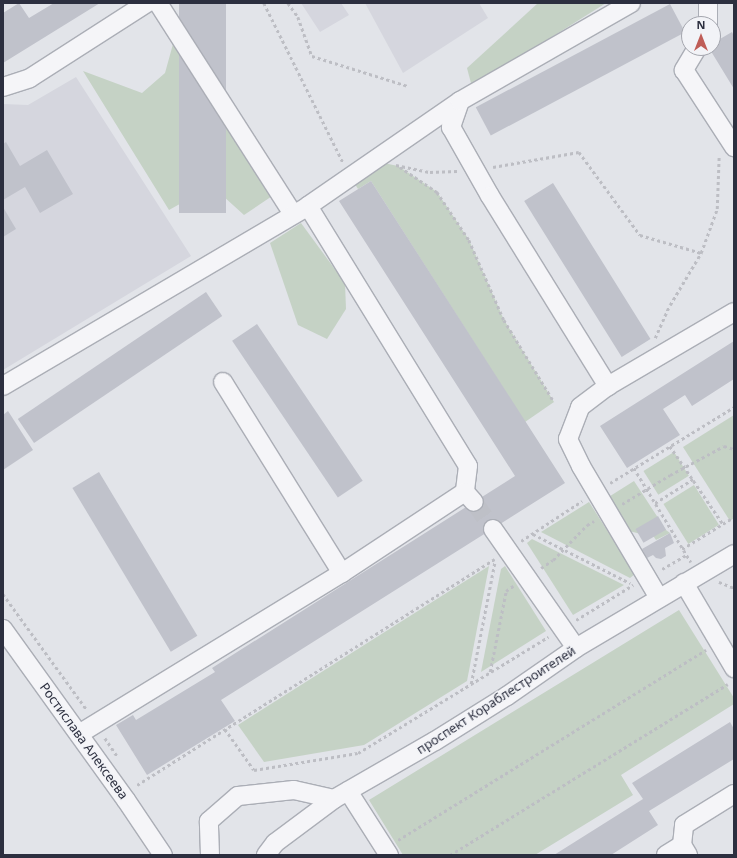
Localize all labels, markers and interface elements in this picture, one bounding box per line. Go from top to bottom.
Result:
north arrow [681,16,721,56]
text: N [697,17,705,32]
street label: проспект Кораблестроителей [413,643,579,757]
street label: Ростислава Алексеева [37,680,131,802]

